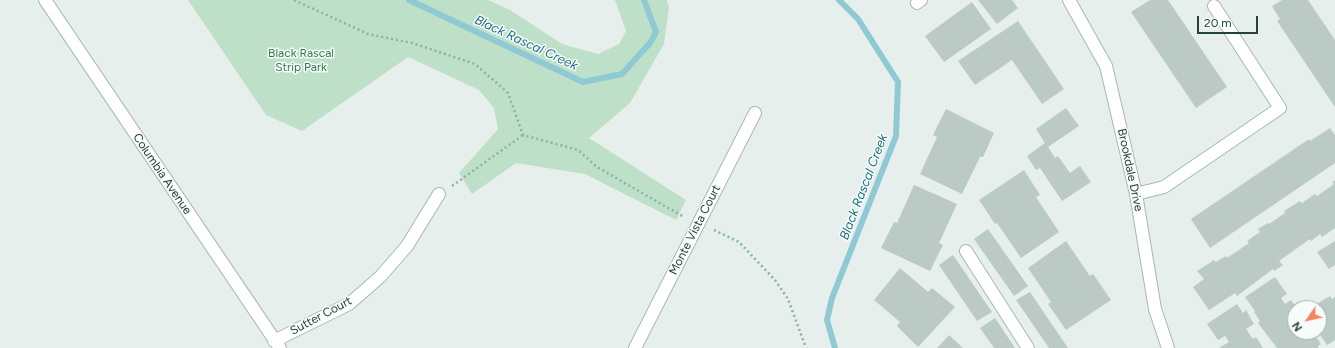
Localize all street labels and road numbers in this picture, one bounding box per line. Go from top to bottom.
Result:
street label: Brookdale Drive [1114,127,1146,213]
street label: Columbia Avenue [130,131,194,217]
street label: Monte Vista Court [666,183,724,277]
street label: Sutter Court [288,294,354,338]

